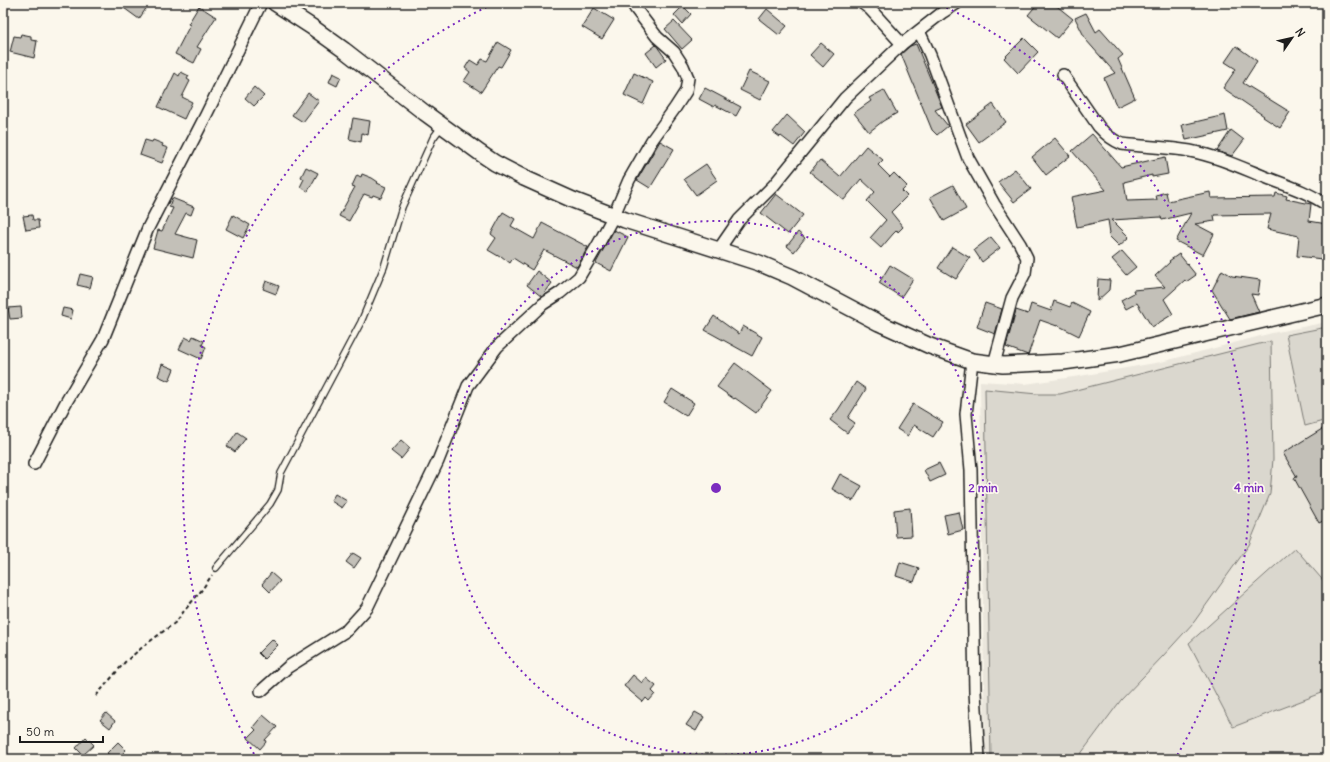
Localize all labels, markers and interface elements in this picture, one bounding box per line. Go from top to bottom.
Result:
north arrow [1272,18,1312,58]
text: N [1292,25,1308,39]
text: 2 min [968,480,998,495]
text: 4 min [1234,480,1264,495]
centre of rings [709,481,723,495]
scale bar [20,718,103,744]
text: 50 m [26,724,55,739]

